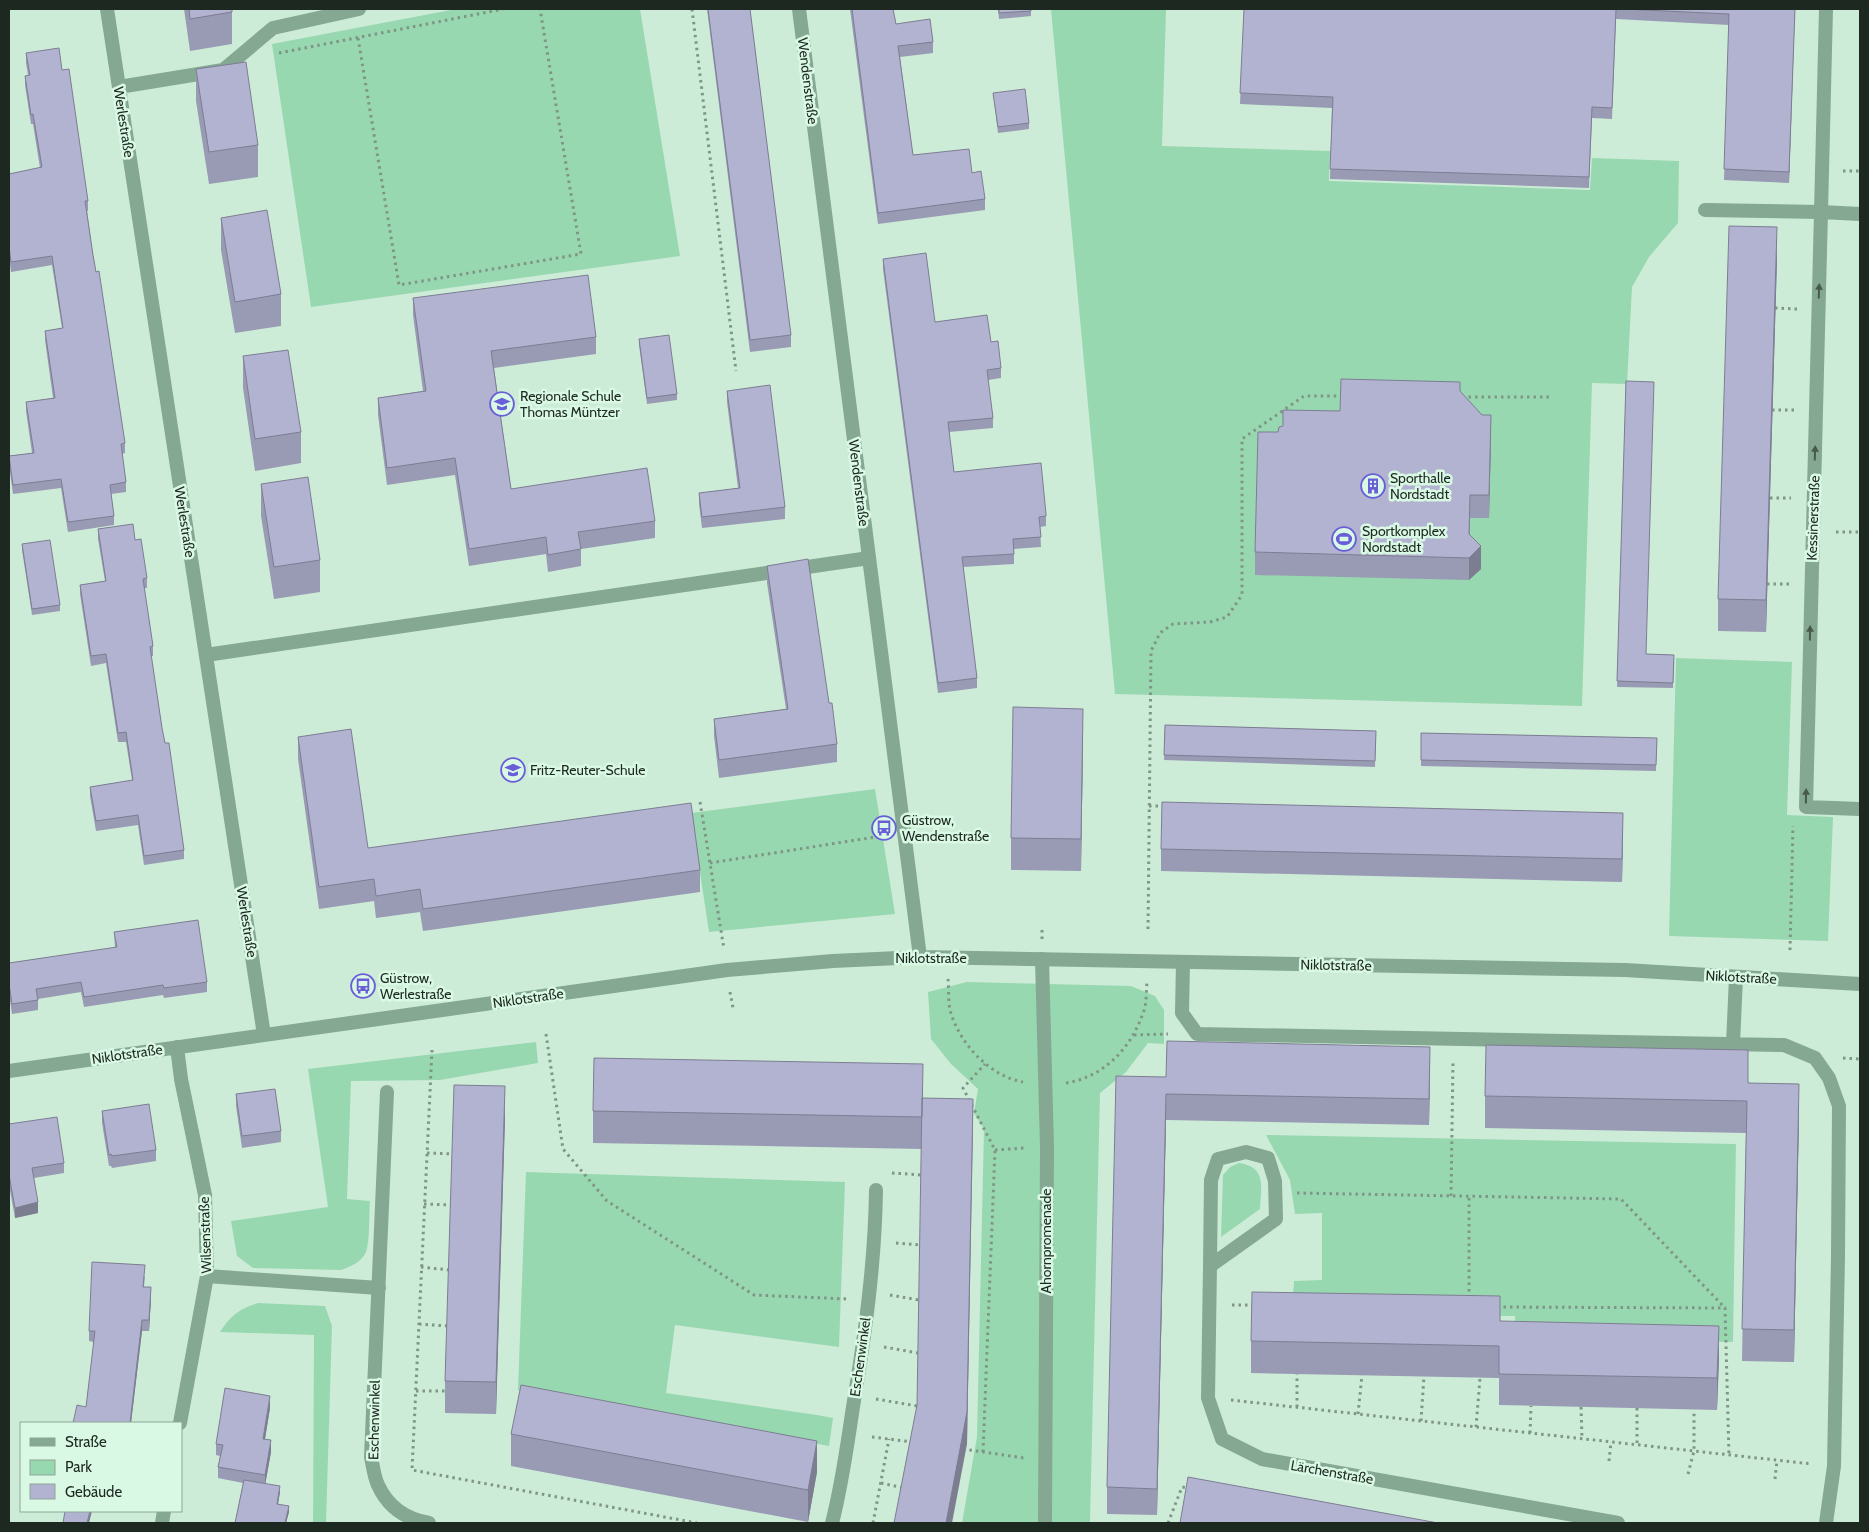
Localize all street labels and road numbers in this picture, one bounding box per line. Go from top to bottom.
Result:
street label: Wendenstraße [794,37,822,125]
street label: Werlestraße [110,85,138,159]
street label: Wendenstraße [845,439,873,527]
street label: Kessinerstraße [1803,475,1823,561]
street label: Werlestraße [171,485,199,559]
street label: Werlestraße [233,885,261,959]
street label: Niklotstraße [895,949,967,967]
street label: Niklotstraße [1300,955,1372,975]
street label: Niklotstraße [1705,966,1777,988]
street label: Niklotstraße [491,984,565,1012]
street label: Niklotstraße [90,1040,164,1068]
street label: Ahornpromenade [1037,1189,1055,1293]
street label: Wilsenstraße [195,1196,215,1274]
street label: Eschenwinkel [846,1316,875,1398]
street label: Eschenwinkel [364,1379,384,1460]
street label: Lärchenstraße [1289,1456,1375,1488]

